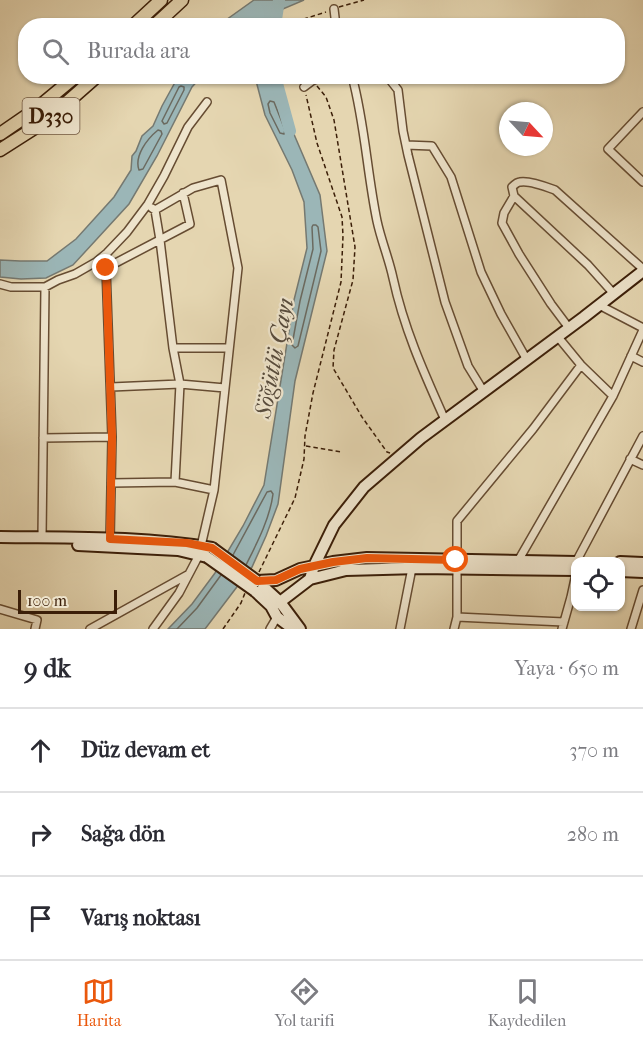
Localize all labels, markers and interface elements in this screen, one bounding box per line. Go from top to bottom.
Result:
search box [18,18,625,84]
icon: search [39,35,72,68]
text: Burada ara [87,38,190,64]
road number: D330 [22,98,80,134]
north arrow [499,102,553,156]
route end [92,254,118,280]
water label: Söğütlü Çayı [248,295,299,421]
route start [442,546,468,572]
map controls [571,557,625,611]
button: locate [571,557,625,611]
scale bar [18,587,117,614]
text: 100 m [27,591,67,610]
text: 9 dk [24,653,71,684]
text: Yaya · 650 m [514,657,619,680]
icon: ahead [24,734,57,767]
text: Düz devam et [81,737,210,763]
text: 370 m [569,739,619,762]
icon: right [24,818,57,851]
text: Sağa dön [81,821,165,847]
text: 280 m [567,823,619,846]
icon: arrive [24,902,57,935]
text: Varış noktası [81,905,200,931]
tab: Harita [77,975,121,1030]
tab: Yol tarifi [275,975,335,1030]
tab: Kaydedilen [488,975,566,1030]

